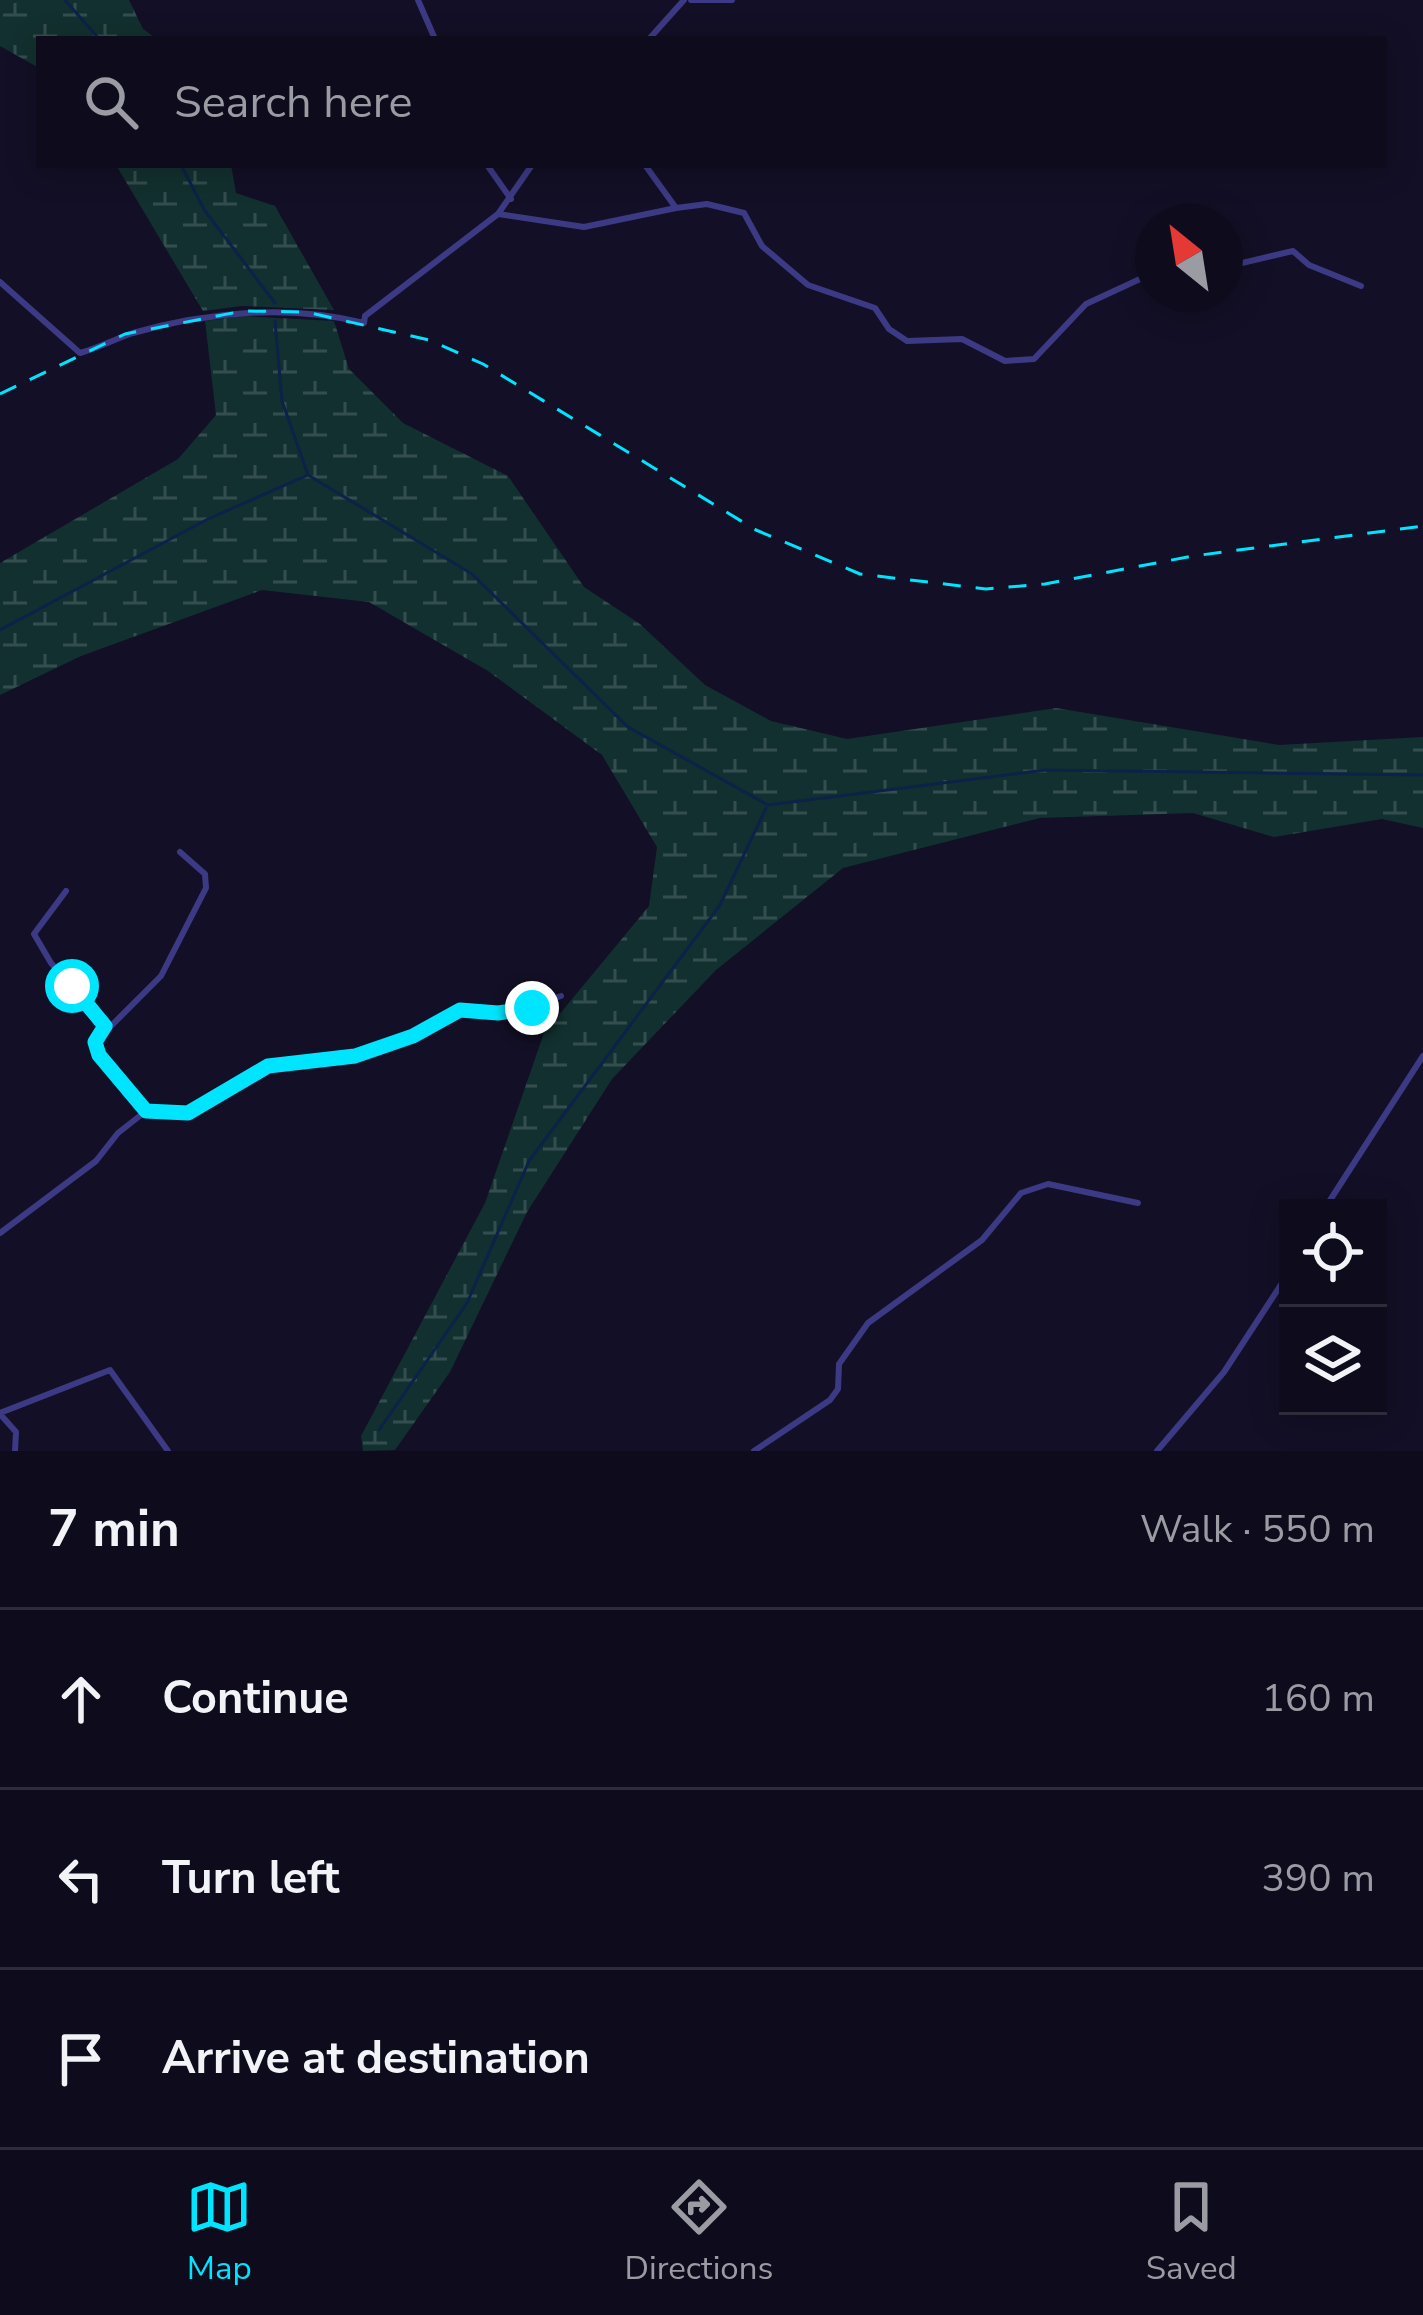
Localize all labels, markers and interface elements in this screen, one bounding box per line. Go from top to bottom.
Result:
search box [36,36,1387,168]
icon: search [78,69,144,135]
text: Search here [174,72,413,133]
north arrow [1135,204,1243,312]
route start [45,959,99,1013]
route end [505,981,559,1035]
map controls [1279,1199,1387,1415]
button: locate [1279,1199,1387,1307]
button: layers [1279,1307,1387,1415]
text: 7 min [48,1494,180,1564]
text: Walk · 550 m [1140,1503,1375,1556]
icon: ahead [48,1666,114,1732]
text: Continue [162,1668,349,1729]
text: 160 m [1261,1672,1375,1725]
icon: left [48,1846,114,1912]
text: Turn left [162,1848,340,1909]
text: 390 m [1261,1852,1375,1905]
icon: arrive [48,2026,114,2092]
text: Arrive at destination [162,2028,590,2089]
tab: Map [186,2174,252,2291]
tab: Directions [625,2174,773,2291]
tab: Saved [1146,2174,1237,2291]

